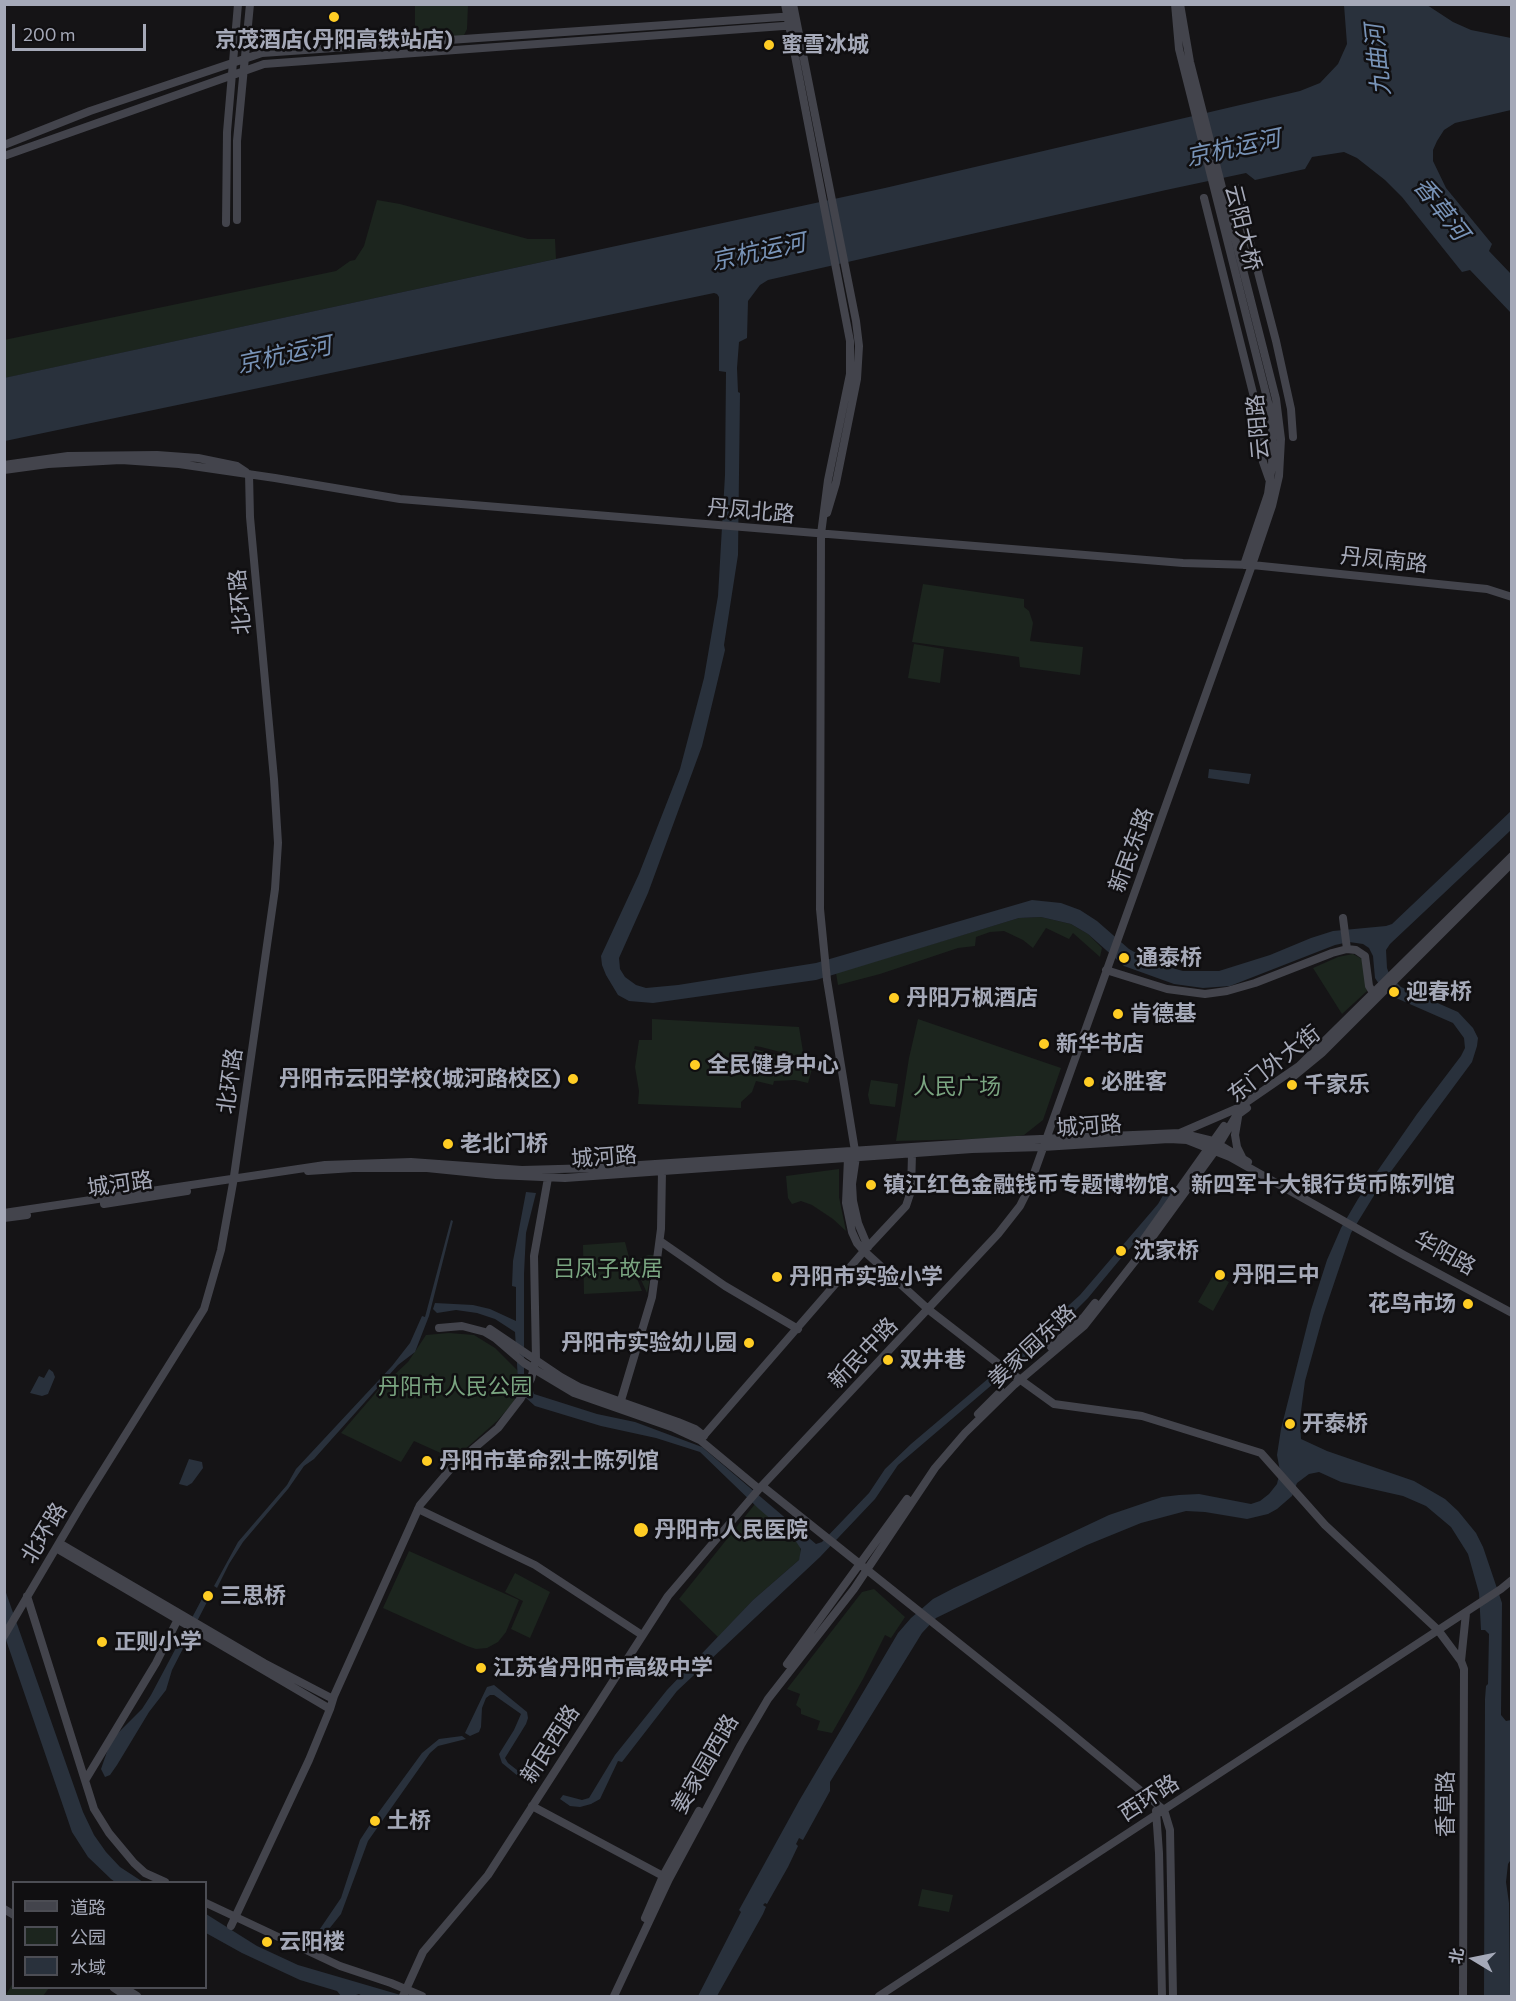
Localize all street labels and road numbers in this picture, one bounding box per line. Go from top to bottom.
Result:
street label: 云阳大桥 [1220,182,1266,274]
street label: 云阳路 [1242,393,1274,461]
street label: 丹凤北路 [706,494,796,528]
street label: 丹凤南路 [1339,542,1429,578]
street label: 北环路 [224,568,256,636]
street label: 新民东路 [1104,804,1158,896]
street label: 东门外大街 [1223,1020,1325,1108]
street label: 北环路 [212,1046,248,1116]
street label: 城河路 [1055,1111,1123,1141]
street label: 城河路 [570,1142,638,1172]
street label: 城河路 [85,1166,155,1202]
street label: 华阳路 [1410,1225,1480,1281]
street label: 姜家园东路 [983,1299,1081,1393]
street label: 新民中路 [823,1312,903,1394]
street label: 北环路 [16,1498,72,1568]
street label: 新民西路 [515,1700,585,1788]
street label: 姜家园西路 [666,1710,744,1818]
street label: 西环路 [1114,1769,1184,1827]
street label: 香草路 [1433,1771,1459,1837]

